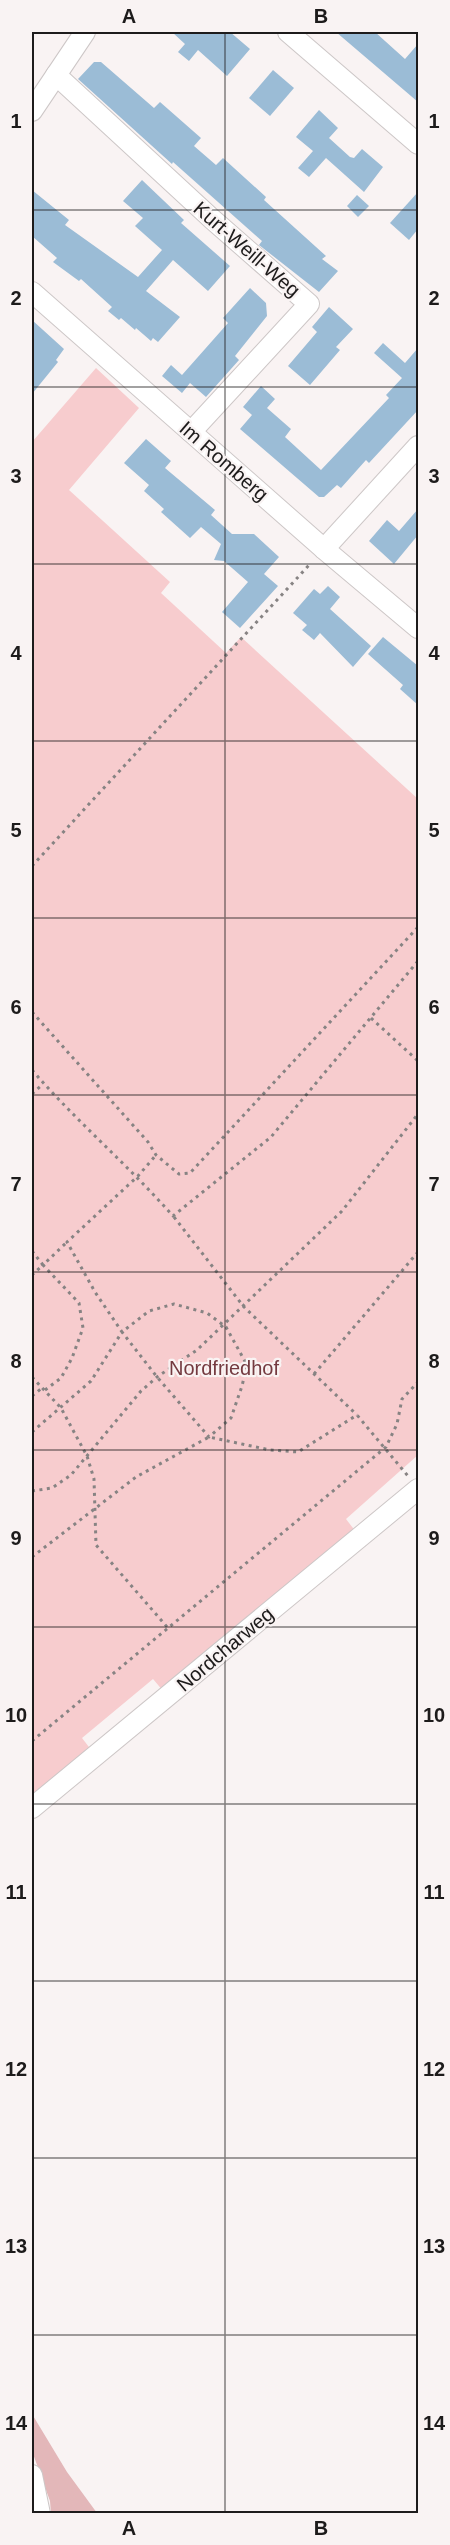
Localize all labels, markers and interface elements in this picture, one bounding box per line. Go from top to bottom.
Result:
text: A [122,5,136,27]
text: B [314,5,328,27]
text: 1 [10,110,22,132]
text: 1 [428,110,440,132]
street label: Kurt-Weill-Weg [189,197,305,301]
text: 2 [10,287,22,309]
text: 2 [428,287,440,309]
street label: Im Romberg [175,417,273,505]
text: 3 [10,465,22,487]
text: 3 [428,465,440,487]
text: 4 [10,642,22,664]
text: 4 [428,642,440,664]
text: 5 [10,819,22,841]
text: 5 [428,819,440,841]
text: 6 [10,996,22,1018]
text: 6 [428,996,440,1018]
text: 7 [10,1173,22,1195]
text: 7 [428,1173,440,1195]
text: 8 [10,1350,22,1372]
text: 8 [428,1350,440,1372]
park label: Nordfriedhof [169,1357,279,1379]
text: 9 [10,1527,22,1549]
text: 9 [428,1527,440,1549]
street label: Nordcharweg [172,1602,278,1696]
text: 10 [5,1704,27,1726]
text: 10 [423,1704,445,1726]
text: 11 [5,1881,27,1903]
text: 11 [423,1881,445,1903]
text: 12 [5,2058,27,2080]
text: 12 [423,2058,445,2080]
text: 13 [5,2235,27,2257]
text: 13 [423,2235,445,2257]
text: 14 [5,2412,28,2434]
text: 14 [423,2412,446,2434]
text: A [122,2517,136,2539]
text: B [314,2517,328,2539]

